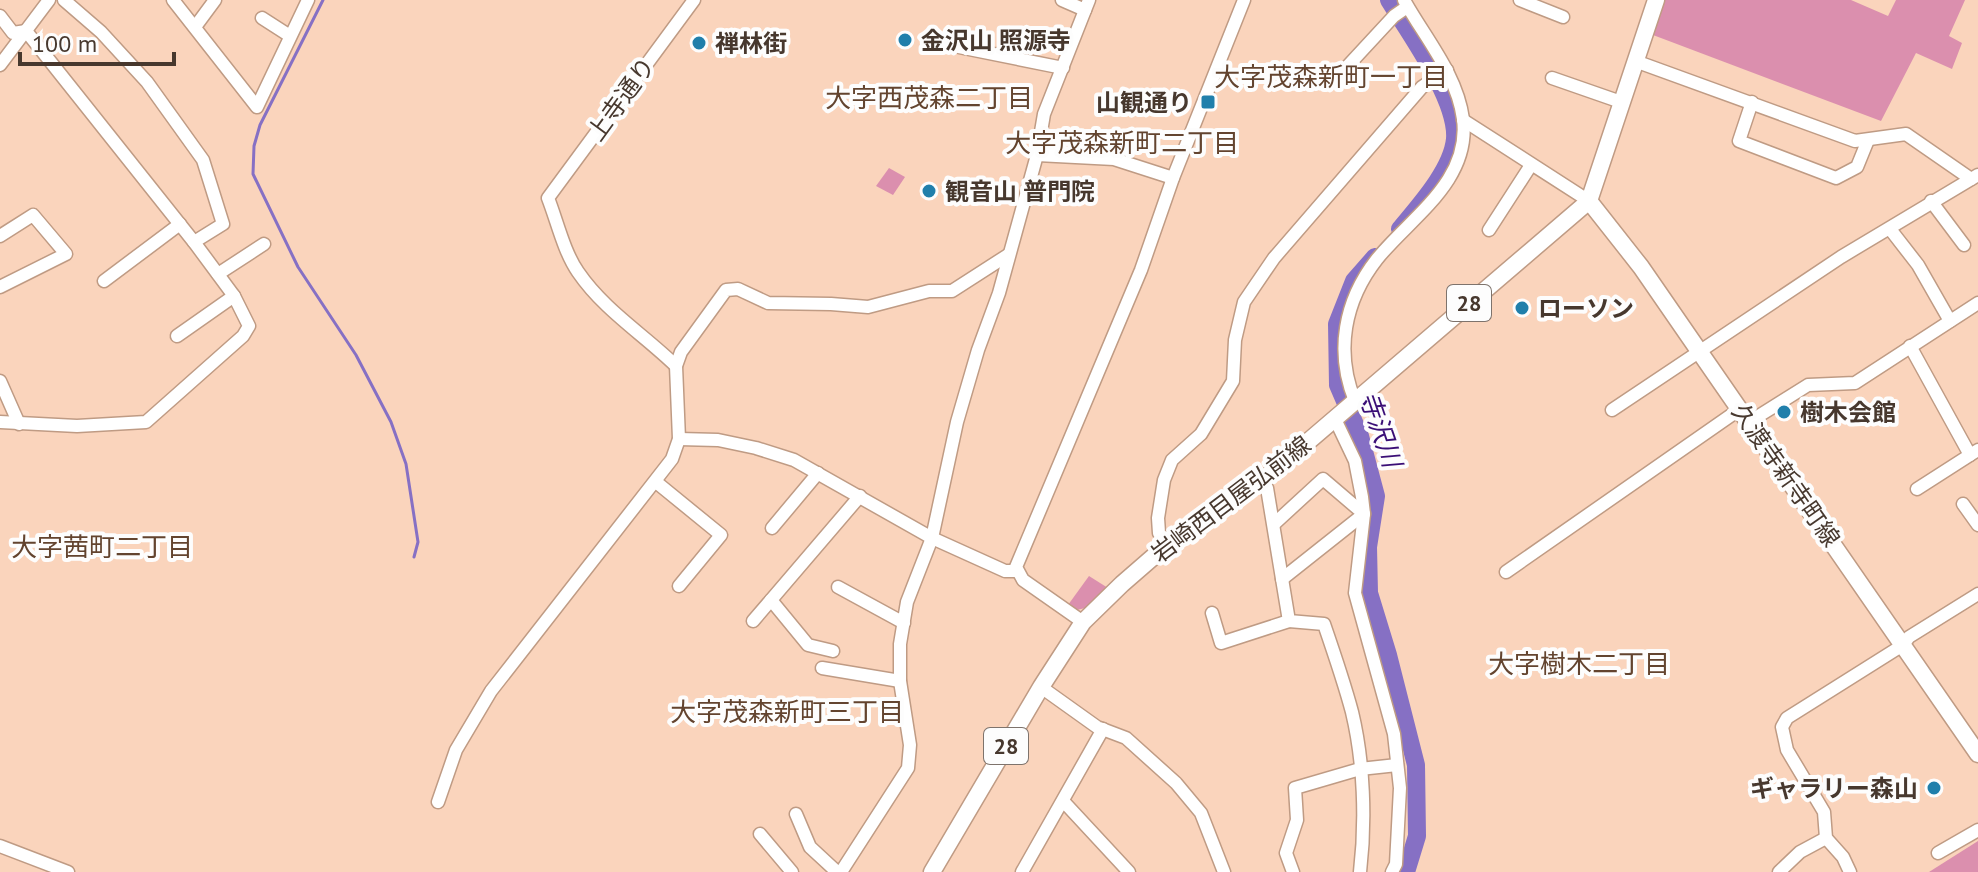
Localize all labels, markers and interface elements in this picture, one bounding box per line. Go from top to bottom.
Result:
scale bar [20,16,174,66]
place label: 金沢山 照源寺 [921,25,1071,56]
text: 100 m [32,28,97,59]
place label: 禅林街 [715,28,787,59]
marker: 金沢山 照源寺 [896,31,914,49]
marker: 禅林街 [690,34,708,52]
street label: 上寺通り [580,51,662,147]
district label: 大字茂森新町一丁目 [1214,60,1448,93]
district label: 大字西茂森二丁目 [825,81,1033,114]
place label: 山観通り [1096,87,1192,118]
marker: 山観通り [1199,93,1217,111]
district label: 大字茂森新町二丁目 [1005,126,1239,159]
place label: 観音山 普門院 [945,176,1095,207]
marker: 観音山 普門院 [920,182,938,200]
road number: 28 [1447,285,1491,321]
place label: ローソン [1538,293,1634,324]
marker: ローソン [1513,299,1531,317]
water label: 寺沢川 [1353,387,1410,474]
street label: 久渡寺新寺町線 [1725,397,1847,553]
place label: 樹木会館 [1800,397,1896,428]
marker: 樹木会館 [1775,403,1793,421]
street label: 岩崎西目屋弘前線 [1145,429,1317,569]
district label: 大字茜町二丁目 [11,530,193,563]
district label: 大字樹木二丁目 [1488,647,1670,680]
district label: 大字茂森新町三丁目 [670,695,904,728]
road number: 28 [984,728,1028,764]
place label: ギャラリー森山 [1750,773,1918,804]
marker: ギャラリー森山 [1925,779,1943,797]

